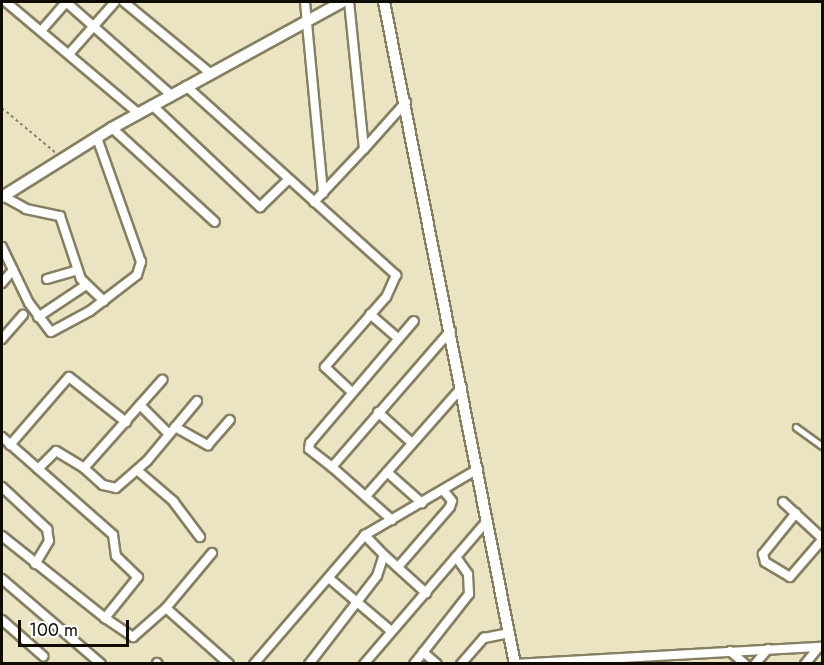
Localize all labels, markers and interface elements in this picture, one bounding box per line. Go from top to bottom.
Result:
scale bar [21,608,132,646]
text: 100 m [29,617,78,643]

